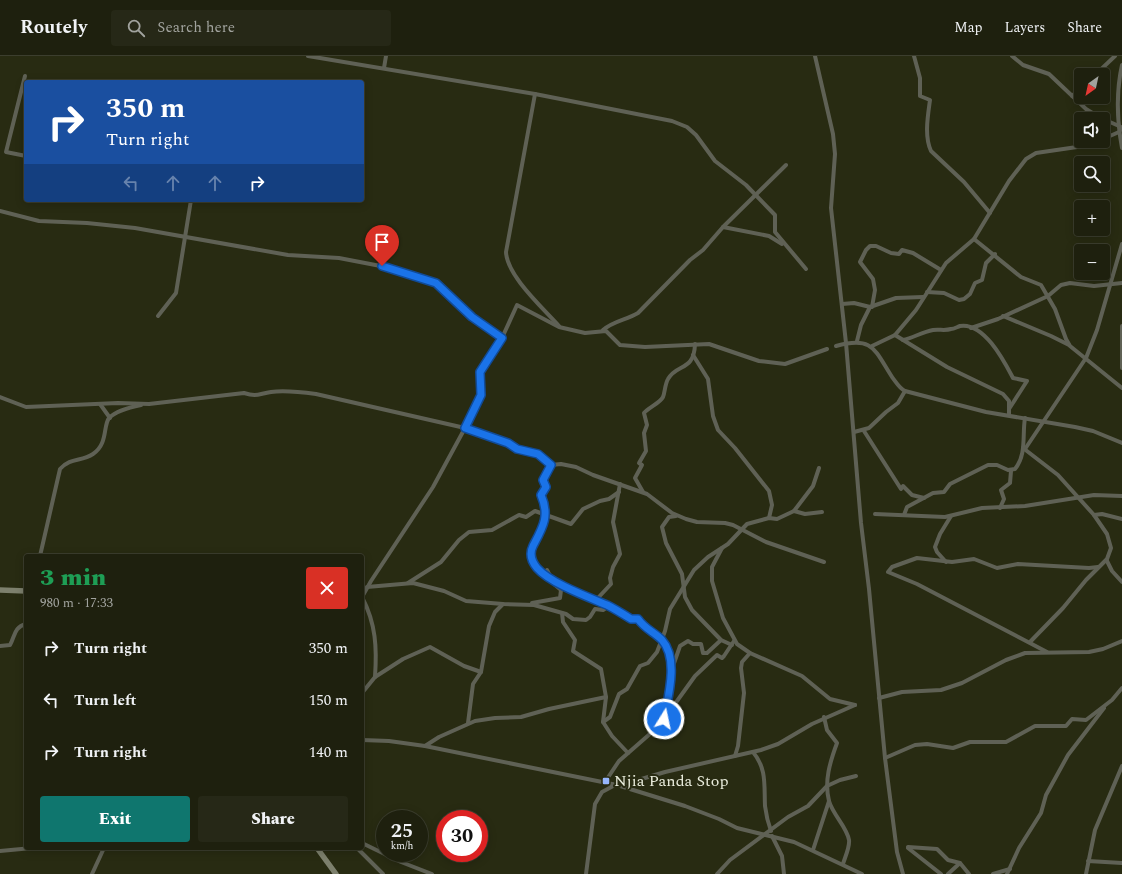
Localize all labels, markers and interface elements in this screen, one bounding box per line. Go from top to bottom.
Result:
search box [111,10,391,46]
text: Routely [20,13,87,42]
text: Search here [157,16,235,39]
icon: search [125,17,147,39]
text: Map [954,17,983,38]
text: Layers [1005,17,1045,38]
text: Share [1067,17,1102,38]
north arrow [1074,68,1110,104]
map controls [1074,68,1110,280]
text: 350 m [106,87,185,130]
icon: right [40,96,92,148]
button: sound [1074,112,1110,148]
text: Turn right [106,126,189,153]
button: search [1074,156,1110,192]
icon: left [120,172,142,194]
icon: ahead [162,172,184,194]
icon: ahead [204,172,226,194]
icon: right [246,172,268,194]
button: + [1074,200,1110,236]
pin [365,225,399,266]
icon: arrive [371,231,393,253]
button: − [1074,244,1110,280]
text: 3 min [40,560,106,596]
button: close [306,567,348,609]
text: 980 m · 17:33 [40,593,113,613]
icon: right [40,637,62,659]
text: Turn right [74,637,147,660]
text: 350 m [309,637,348,660]
icon: left [40,689,62,711]
text: Turn left [74,689,136,712]
text: 150 m [309,689,348,712]
position arrow [643,698,685,740]
icon: right [40,741,62,763]
text: Turn right [74,741,147,764]
text: 140 m [309,741,348,764]
place label: Njia Panda Stop [614,769,728,793]
marker: Njia Panda Stop [601,776,611,786]
button: Exit [40,796,190,842]
button: Share [198,796,348,842]
speed limit sign: 30 [436,810,488,862]
text: 25 [391,816,413,846]
text: km/h [391,838,413,854]

